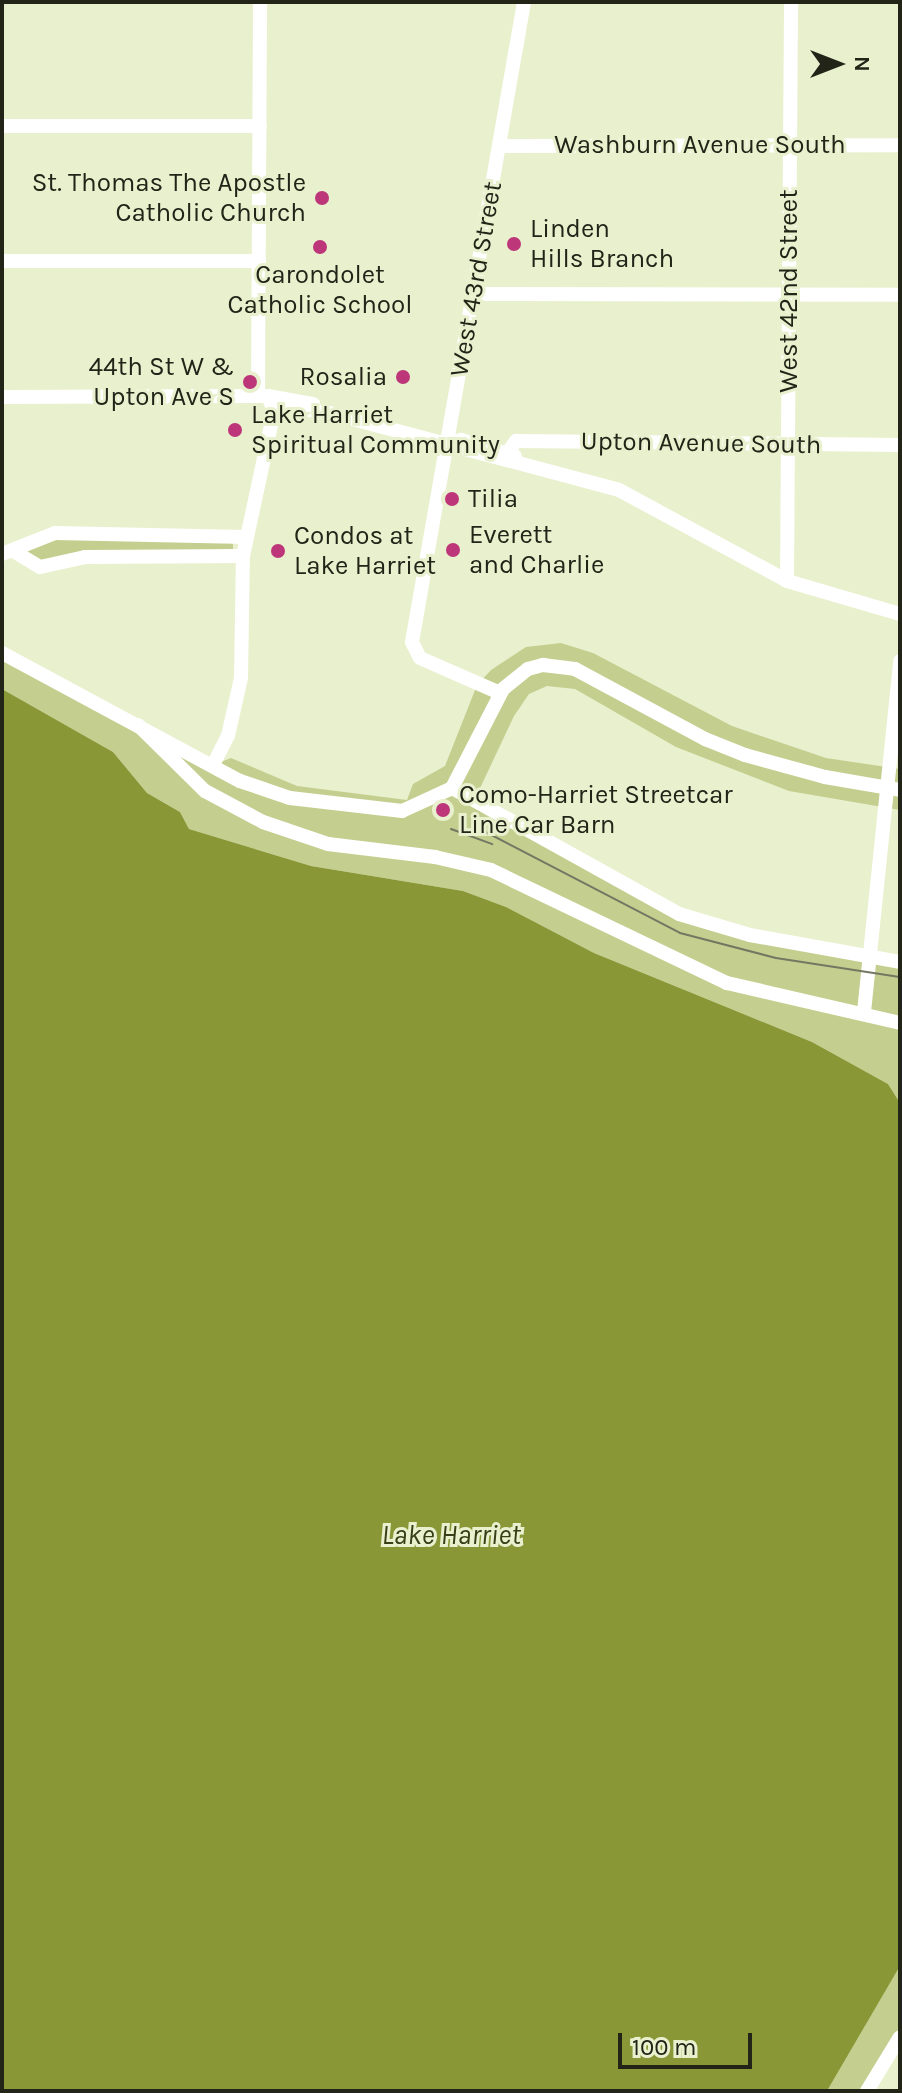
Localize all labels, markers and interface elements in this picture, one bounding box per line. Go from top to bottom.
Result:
north arrow [798,24,878,104]
text: N [849,56,875,72]
street label: Washburn Avenue South [554,129,846,161]
place label: St. Thomas The Apostle Catholic Church [32,167,306,228]
street label: West 43rd Street [443,179,509,379]
marker: St. Thomas The Apostle Catholic Church [313,189,331,207]
street label: West 42nd Street [773,189,805,393]
place label: Linden Hills Branch [530,213,674,274]
marker: Linden Hills Branch [505,235,523,253]
marker: Carondolet Catholic School [311,238,329,256]
place label: Carondolet Catholic School [227,259,413,320]
place label: 44th St W & Upton Ave S [88,351,234,412]
place label: Rosalia [300,361,387,393]
marker: Rosalia [394,368,412,386]
marker: 44th St W & Upton Ave S [241,373,259,391]
place label: Lake Harriet Spiritual Community [251,399,500,460]
marker: Lake Harriet Spiritual Community [226,421,244,439]
street label: Upton Avenue South [580,425,822,461]
place label: Tilia [468,483,518,515]
marker: Tilia [443,490,461,508]
place label: Everett and Charlie [469,519,604,580]
place label: Condos at Lake Harriet [294,520,436,582]
marker: Everett and Charlie [444,541,462,559]
marker: Condos at Lake Harriet [269,542,287,560]
place label: Como-Harriet Streetcar Line Car Barn [459,779,733,840]
marker: Como-Harriet Streetcar Line Car Barn [434,801,452,819]
water label: Lake Harriet [381,1518,521,1552]
scale bar [622,2017,756,2067]
text: 100 m [632,2033,697,2061]

